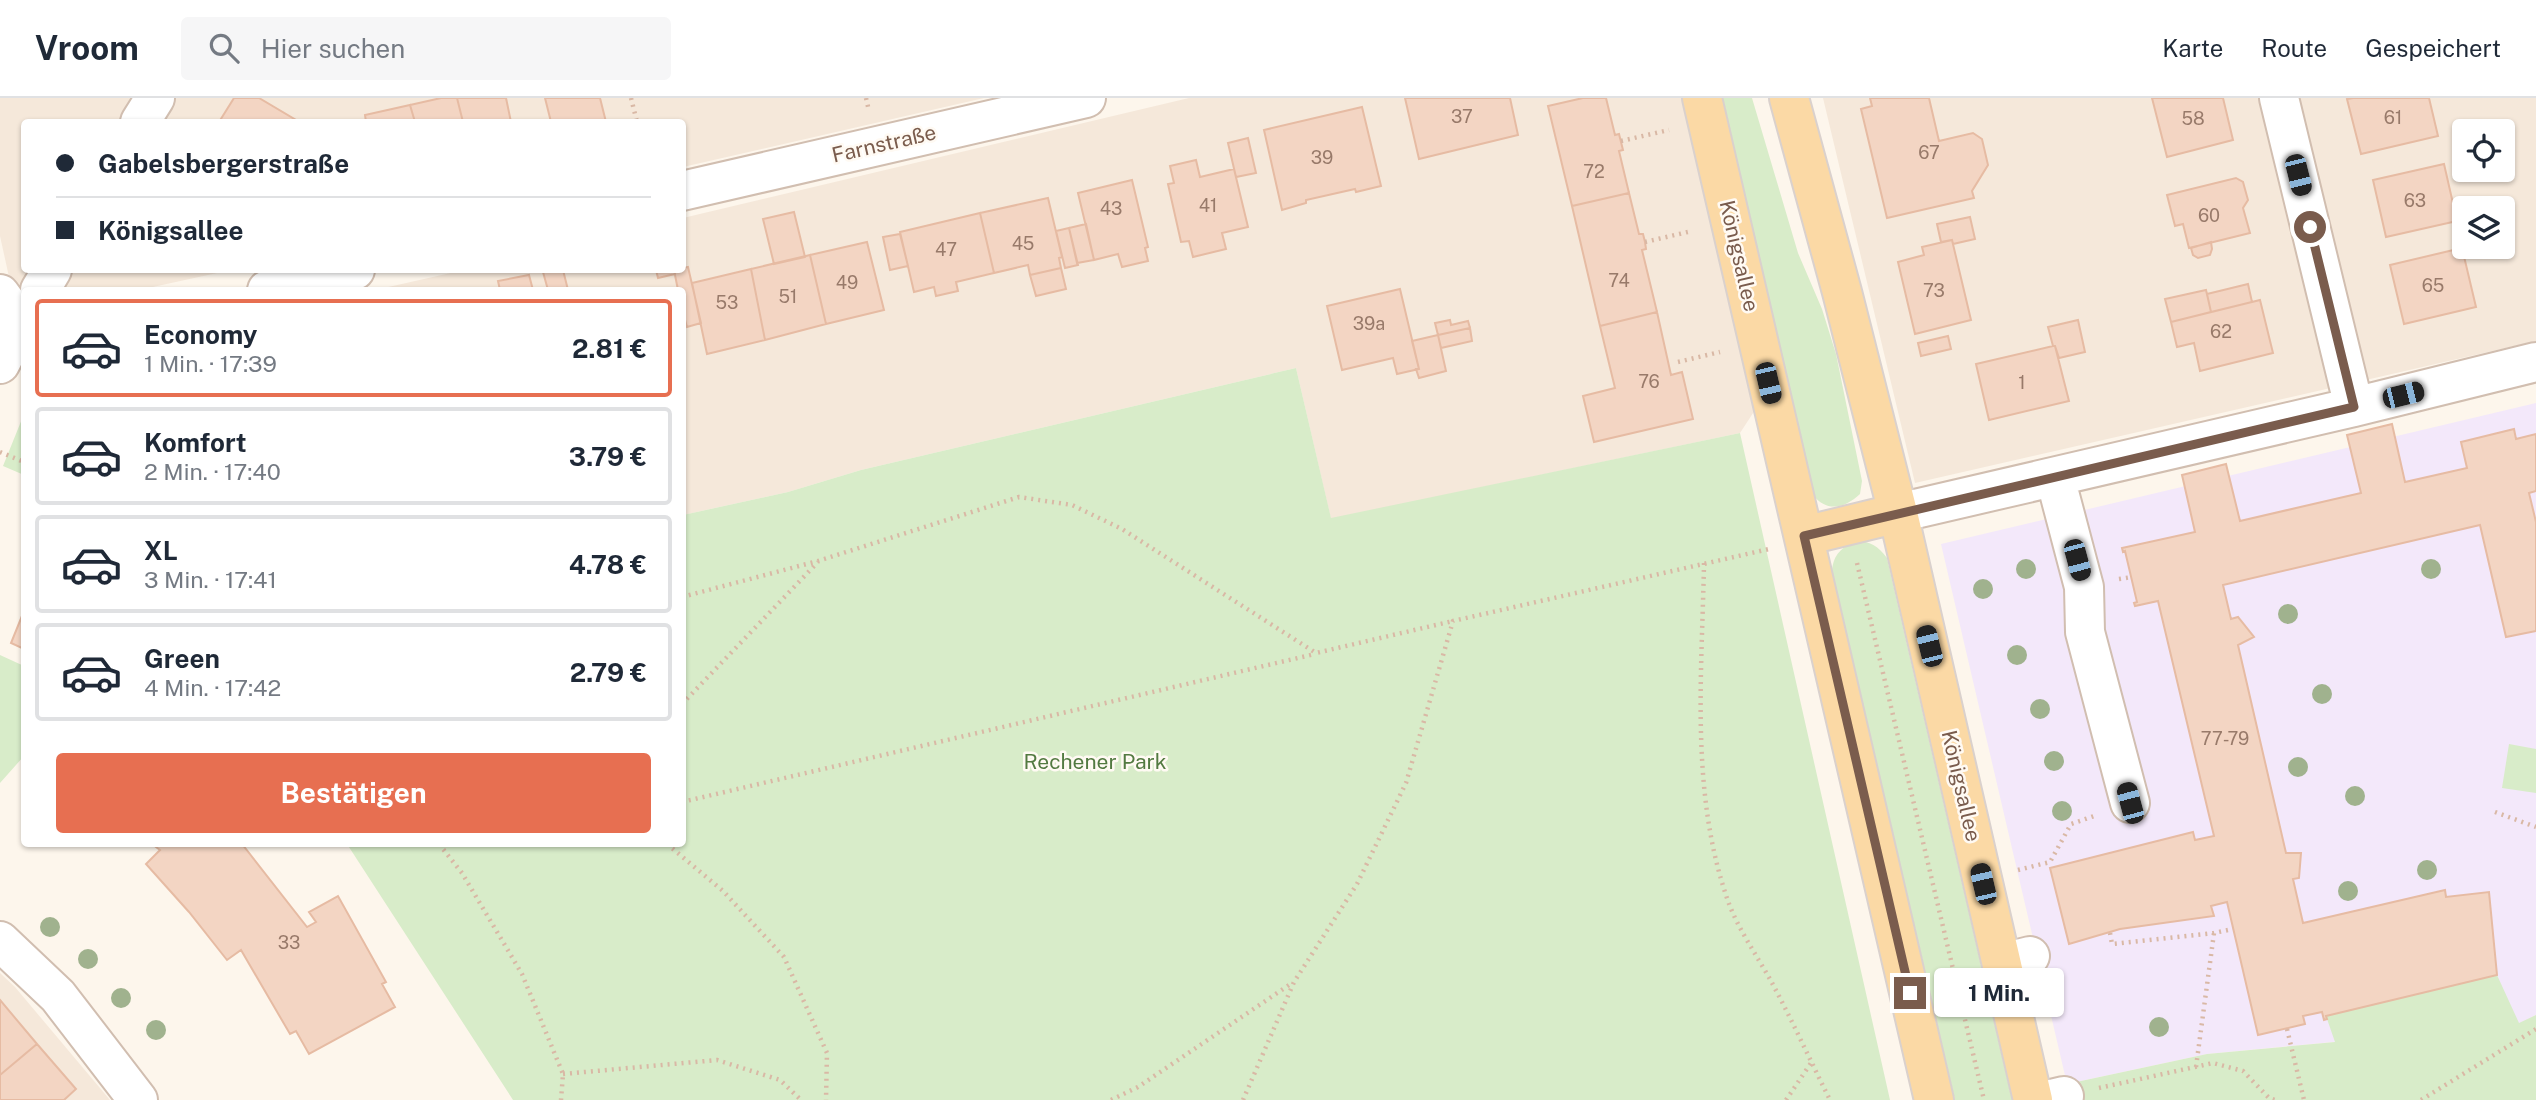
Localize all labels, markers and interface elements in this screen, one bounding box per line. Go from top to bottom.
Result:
search box [181,17,671,80]
text: Vroom [35,29,139,67]
icon: search [205,29,243,67]
text: Hier suchen [261,33,405,64]
text: Karte [2162,34,2223,62]
text: Route [2261,34,2327,62]
text: Gespeichert [2365,34,2501,62]
house number: 37 [1451,106,1473,127]
house number: 61 [2384,107,2402,128]
house number: 58 [2181,108,2205,129]
street label: Farnstraße [829,119,939,168]
map controls [2452,119,2515,259]
button: locate [2452,119,2515,182]
house number: 67 [1918,142,1940,163]
house number: 39 [1311,147,1333,168]
text: Gabelsbergerstraße [98,148,349,179]
car [2283,152,2314,198]
house number: 72 [1583,161,1605,182]
house number: 63 [2404,190,2426,211]
house number: 41 [1199,195,1217,216]
button: layers [2452,196,2515,259]
house number: 43 [1100,198,1122,219]
street label: Königsallee [1715,198,1764,314]
house number: 60 [2198,205,2220,226]
route start [2294,211,2326,243]
text: Königsallee [98,215,244,246]
house number: 45 [1012,233,1034,254]
house number: 47 [935,239,957,260]
house number: 74 [1608,270,1630,291]
house number: 49 [836,272,858,293]
house number: 65 [2422,275,2444,296]
house number: 73 [1923,280,1945,301]
house number: 51 [779,286,797,307]
house number: 53 [716,292,738,313]
house number: 39a [1353,313,1385,334]
icon: car [60,317,123,380]
text: Economy [144,319,257,350]
house number: 62 [2210,321,2232,342]
text: 2.81 € [572,333,647,364]
text: 1 Min. · 17:39 [144,350,277,377]
car [1754,360,1783,406]
house number: 76 [1638,371,1660,392]
house number: 1 [2018,372,2026,393]
car [2381,380,2426,410]
icon: car [60,425,123,488]
text: Komfort [144,427,246,458]
text: 3.79 € [569,441,647,472]
text: 2 Min. · 17:40 [144,458,281,485]
icon: car [60,533,123,596]
text: XL [144,535,178,566]
car [2062,537,2093,583]
text: 4.78 € [569,549,647,580]
text: 3 Min. · 17:41 [144,566,277,593]
car [1914,623,1945,669]
icon: car [60,641,123,704]
text: Green [144,643,220,674]
text: 2.79 € [570,657,647,688]
text: 4 Min. · 17:42 [144,674,281,701]
street label: Königsallee [1937,728,1986,844]
house number: 77-79 [2201,728,2249,749]
park label: Rechener Park [1023,749,1167,774]
button: Bestätigen [56,753,651,833]
car [2115,780,2146,826]
car [1969,861,1998,907]
house number: 33 [278,932,300,953]
callout: 1 Min. [1934,968,2064,1018]
route end [1894,977,1926,1009]
text: 1 Min. [1968,979,2030,1006]

